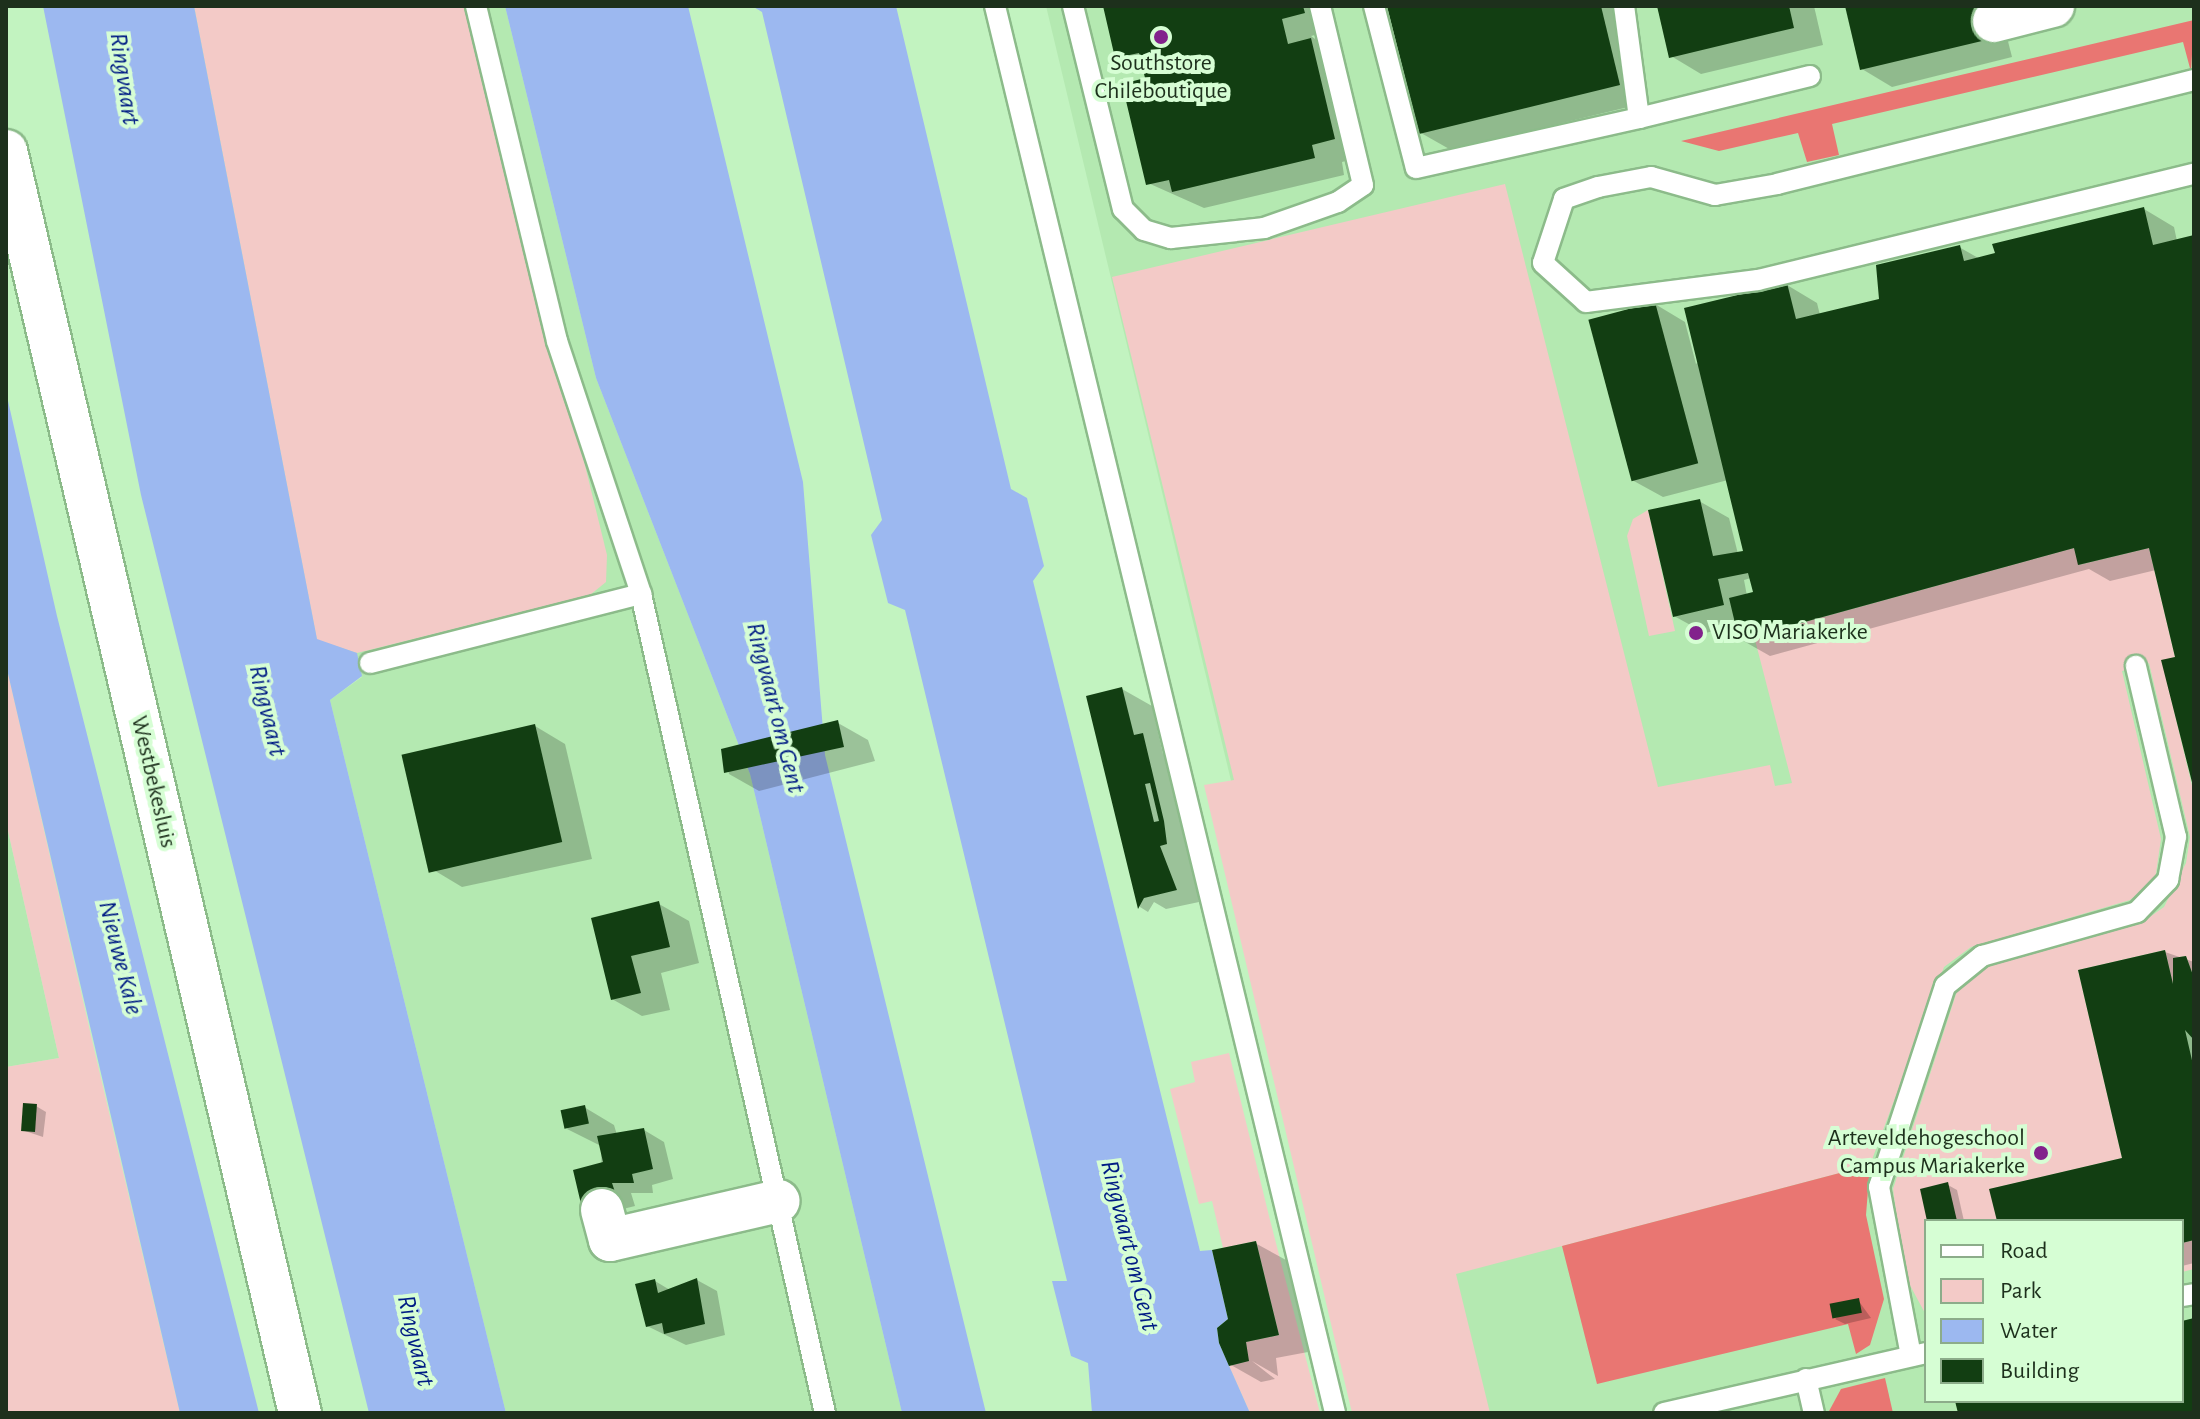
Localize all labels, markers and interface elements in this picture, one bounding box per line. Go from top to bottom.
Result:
marker: Southstore Chileboutique [1152,28,1170,46]
water label: Ringvaart [102,31,146,127]
place label: Southstore Chileboutique [1094,50,1228,106]
water label: Ringvaart om Gent [739,619,811,797]
place label: VISO Mariakerke [1712,619,1868,647]
marker: VISO Mariakerke [1687,624,1705,642]
water label: Ringvaart [241,662,293,760]
street label: Westbekesluis [124,713,182,851]
water label: Nieuwe Kale [91,898,149,1018]
place label: Arteveldehogeschool Campus Mariakerke [1828,1125,2025,1181]
marker: Arteveldehogeschool Campus Mariakerke [2032,1144,2050,1162]
water label: Ringvaart om Gent [1093,1157,1165,1335]
legend [1924,1219,2184,1403]
text: Road [2000,1239,2048,1263]
text: Park [2000,1279,2041,1303]
water label: Ringvaart [389,1292,441,1390]
text: Water [2000,1319,2057,1343]
text: Building [2000,1359,2079,1383]

